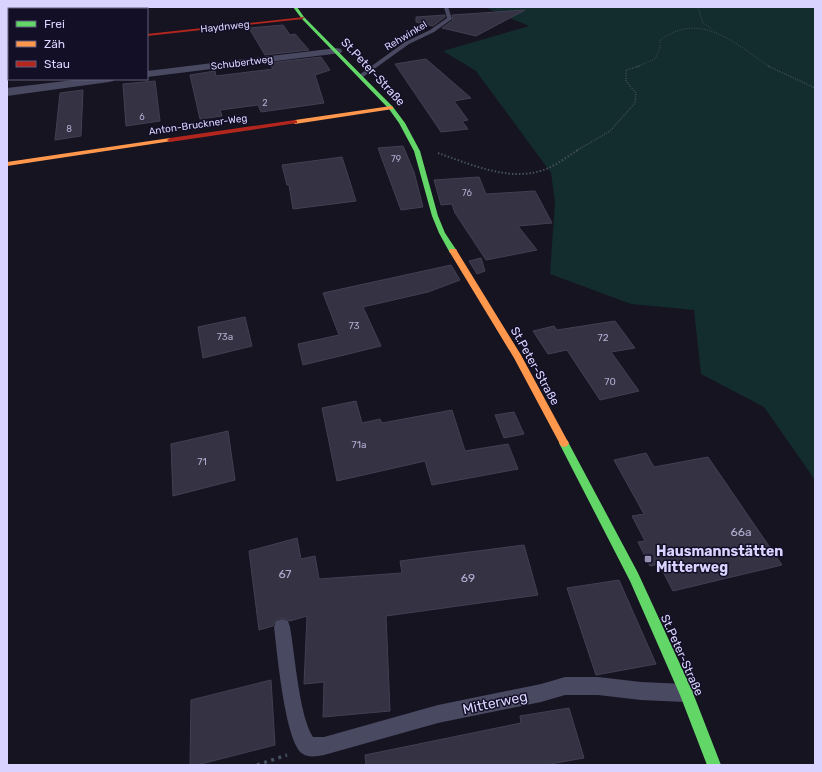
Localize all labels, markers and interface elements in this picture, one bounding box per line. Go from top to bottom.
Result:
legend [8,8,148,80]
text: Frei [44,17,65,31]
street label: Haydnweg [200,18,250,36]
street label: Rehwinkel [383,19,429,53]
street label: St.Peter-Straße [338,35,408,109]
text: Zäh [44,37,65,51]
street label: Schubertweg [210,53,274,73]
text: Stau [44,57,70,71]
house number: 2 [262,98,268,108]
house number: 6 [139,112,145,122]
street label: Anton-Bruckner-Weg [148,112,248,138]
house number: 8 [66,124,72,134]
house number: 79 [391,154,401,164]
house number: 76 [462,188,472,198]
house number: 73 [348,320,360,332]
street label: St.Peter-Straße [508,324,562,408]
house number: 73a [217,331,233,343]
house number: 72 [598,332,609,344]
house number: 70 [604,376,616,388]
house number: 71a [352,439,366,451]
house number: 71 [197,456,207,468]
house number: 66a [730,525,752,539]
place label: Hausmannstätten Mitterweg [656,543,783,576]
marker: Hausmannstätten Mitterweg [643,554,653,564]
house number: 67 [278,567,292,581]
house number: 69 [461,571,475,585]
street label: St.Peter-Straße [658,612,706,698]
street label: Mitterweg [461,688,529,718]

